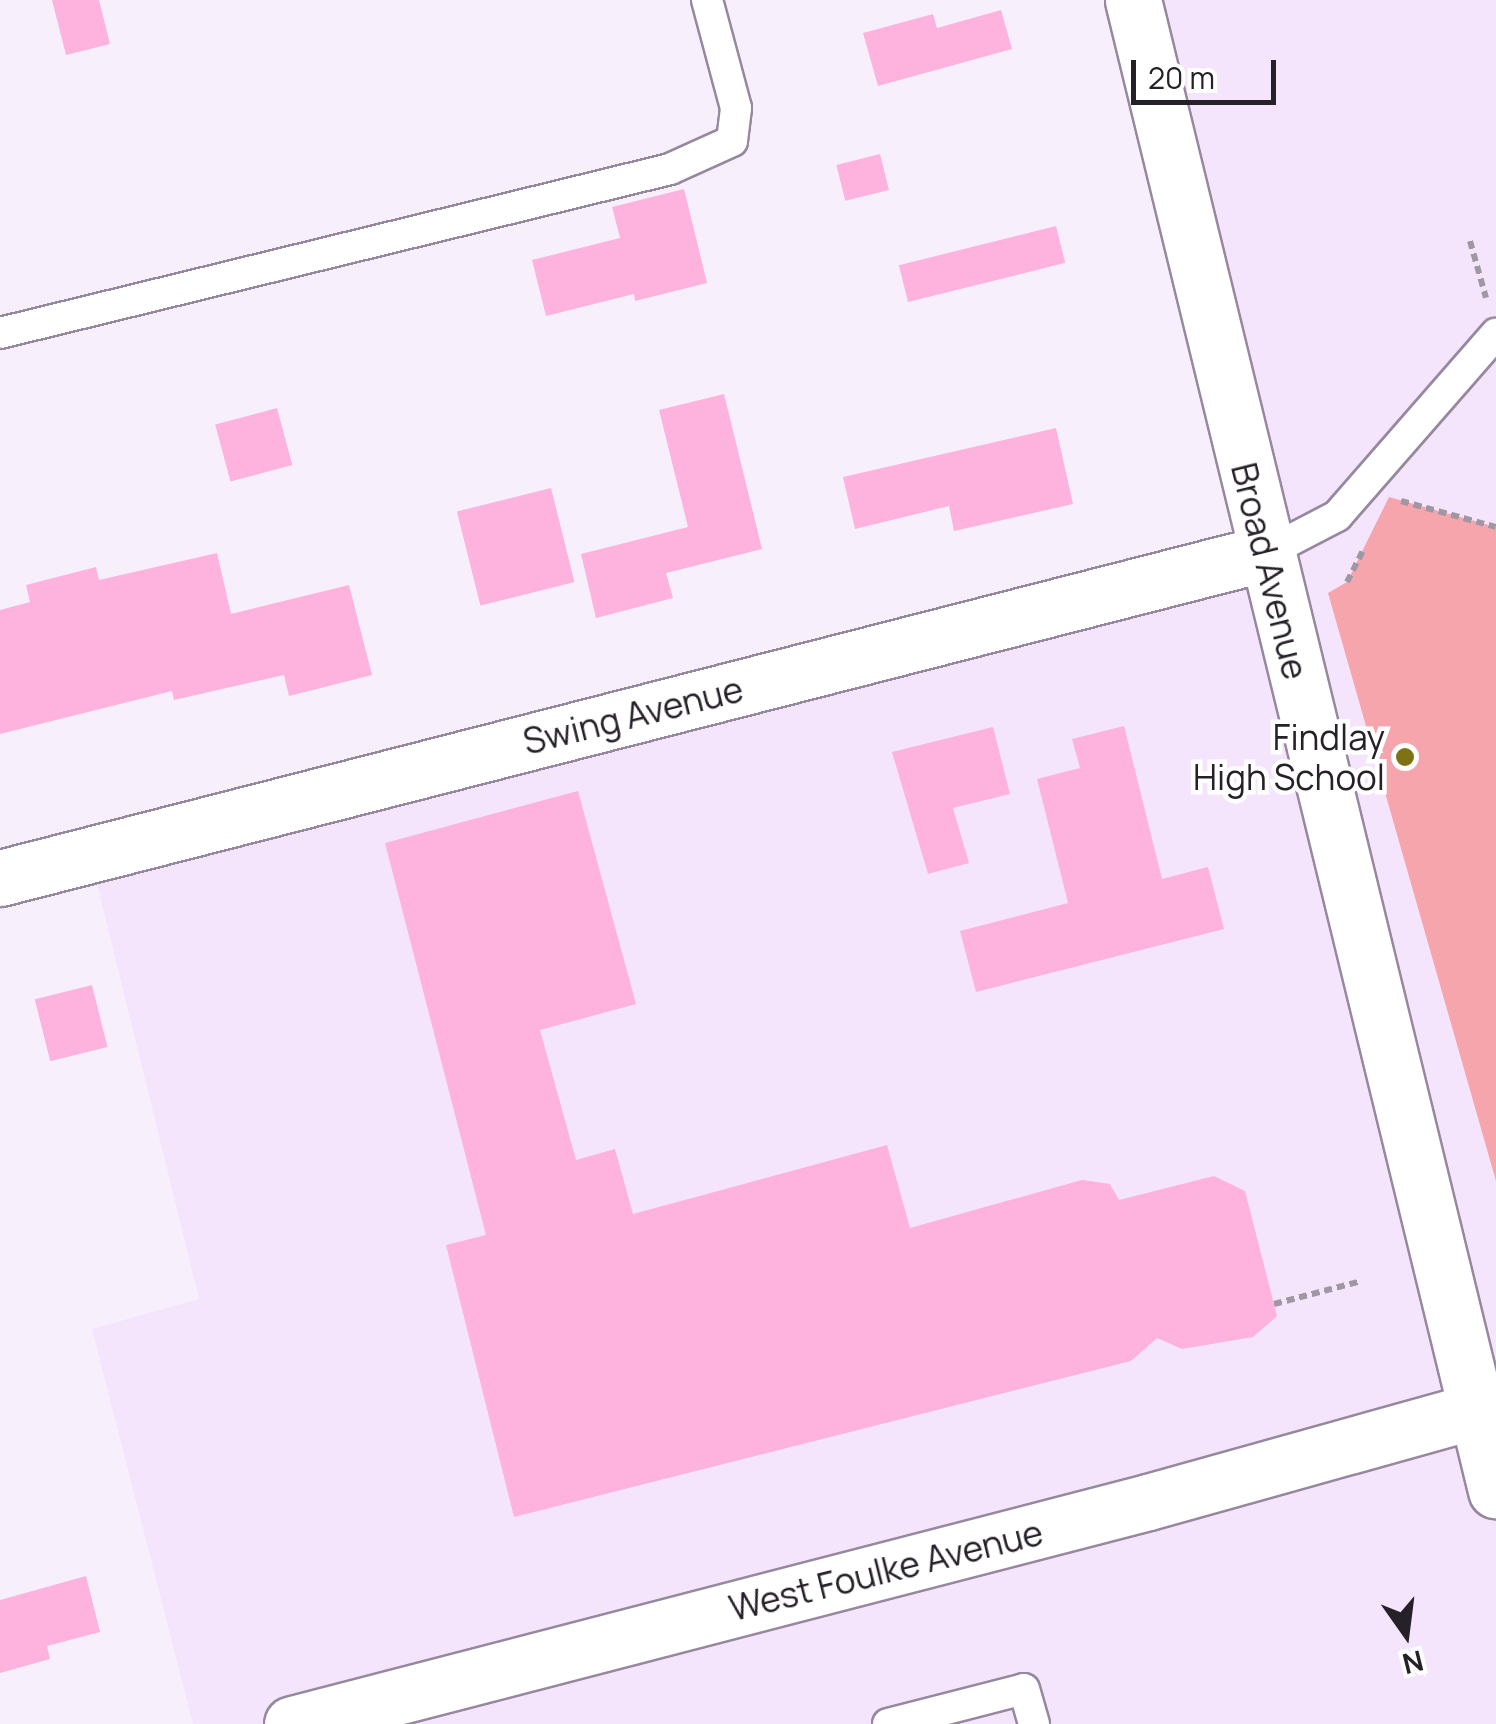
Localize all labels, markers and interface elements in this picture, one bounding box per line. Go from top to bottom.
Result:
scale bar [1136,40,1281,102]
text: 20 m [1148,57,1215,98]
street label: Broad Avenue [1223,458,1317,684]
street label: Swing Avenue [519,667,747,763]
place label: Findlay High School [1193,716,1385,798]
marker: Findlay High School [1394,746,1416,768]
street label: West Foulke Avenue [725,1511,1047,1629]
north arrow [1356,1584,1456,1684]
text: N [1399,1642,1428,1684]

